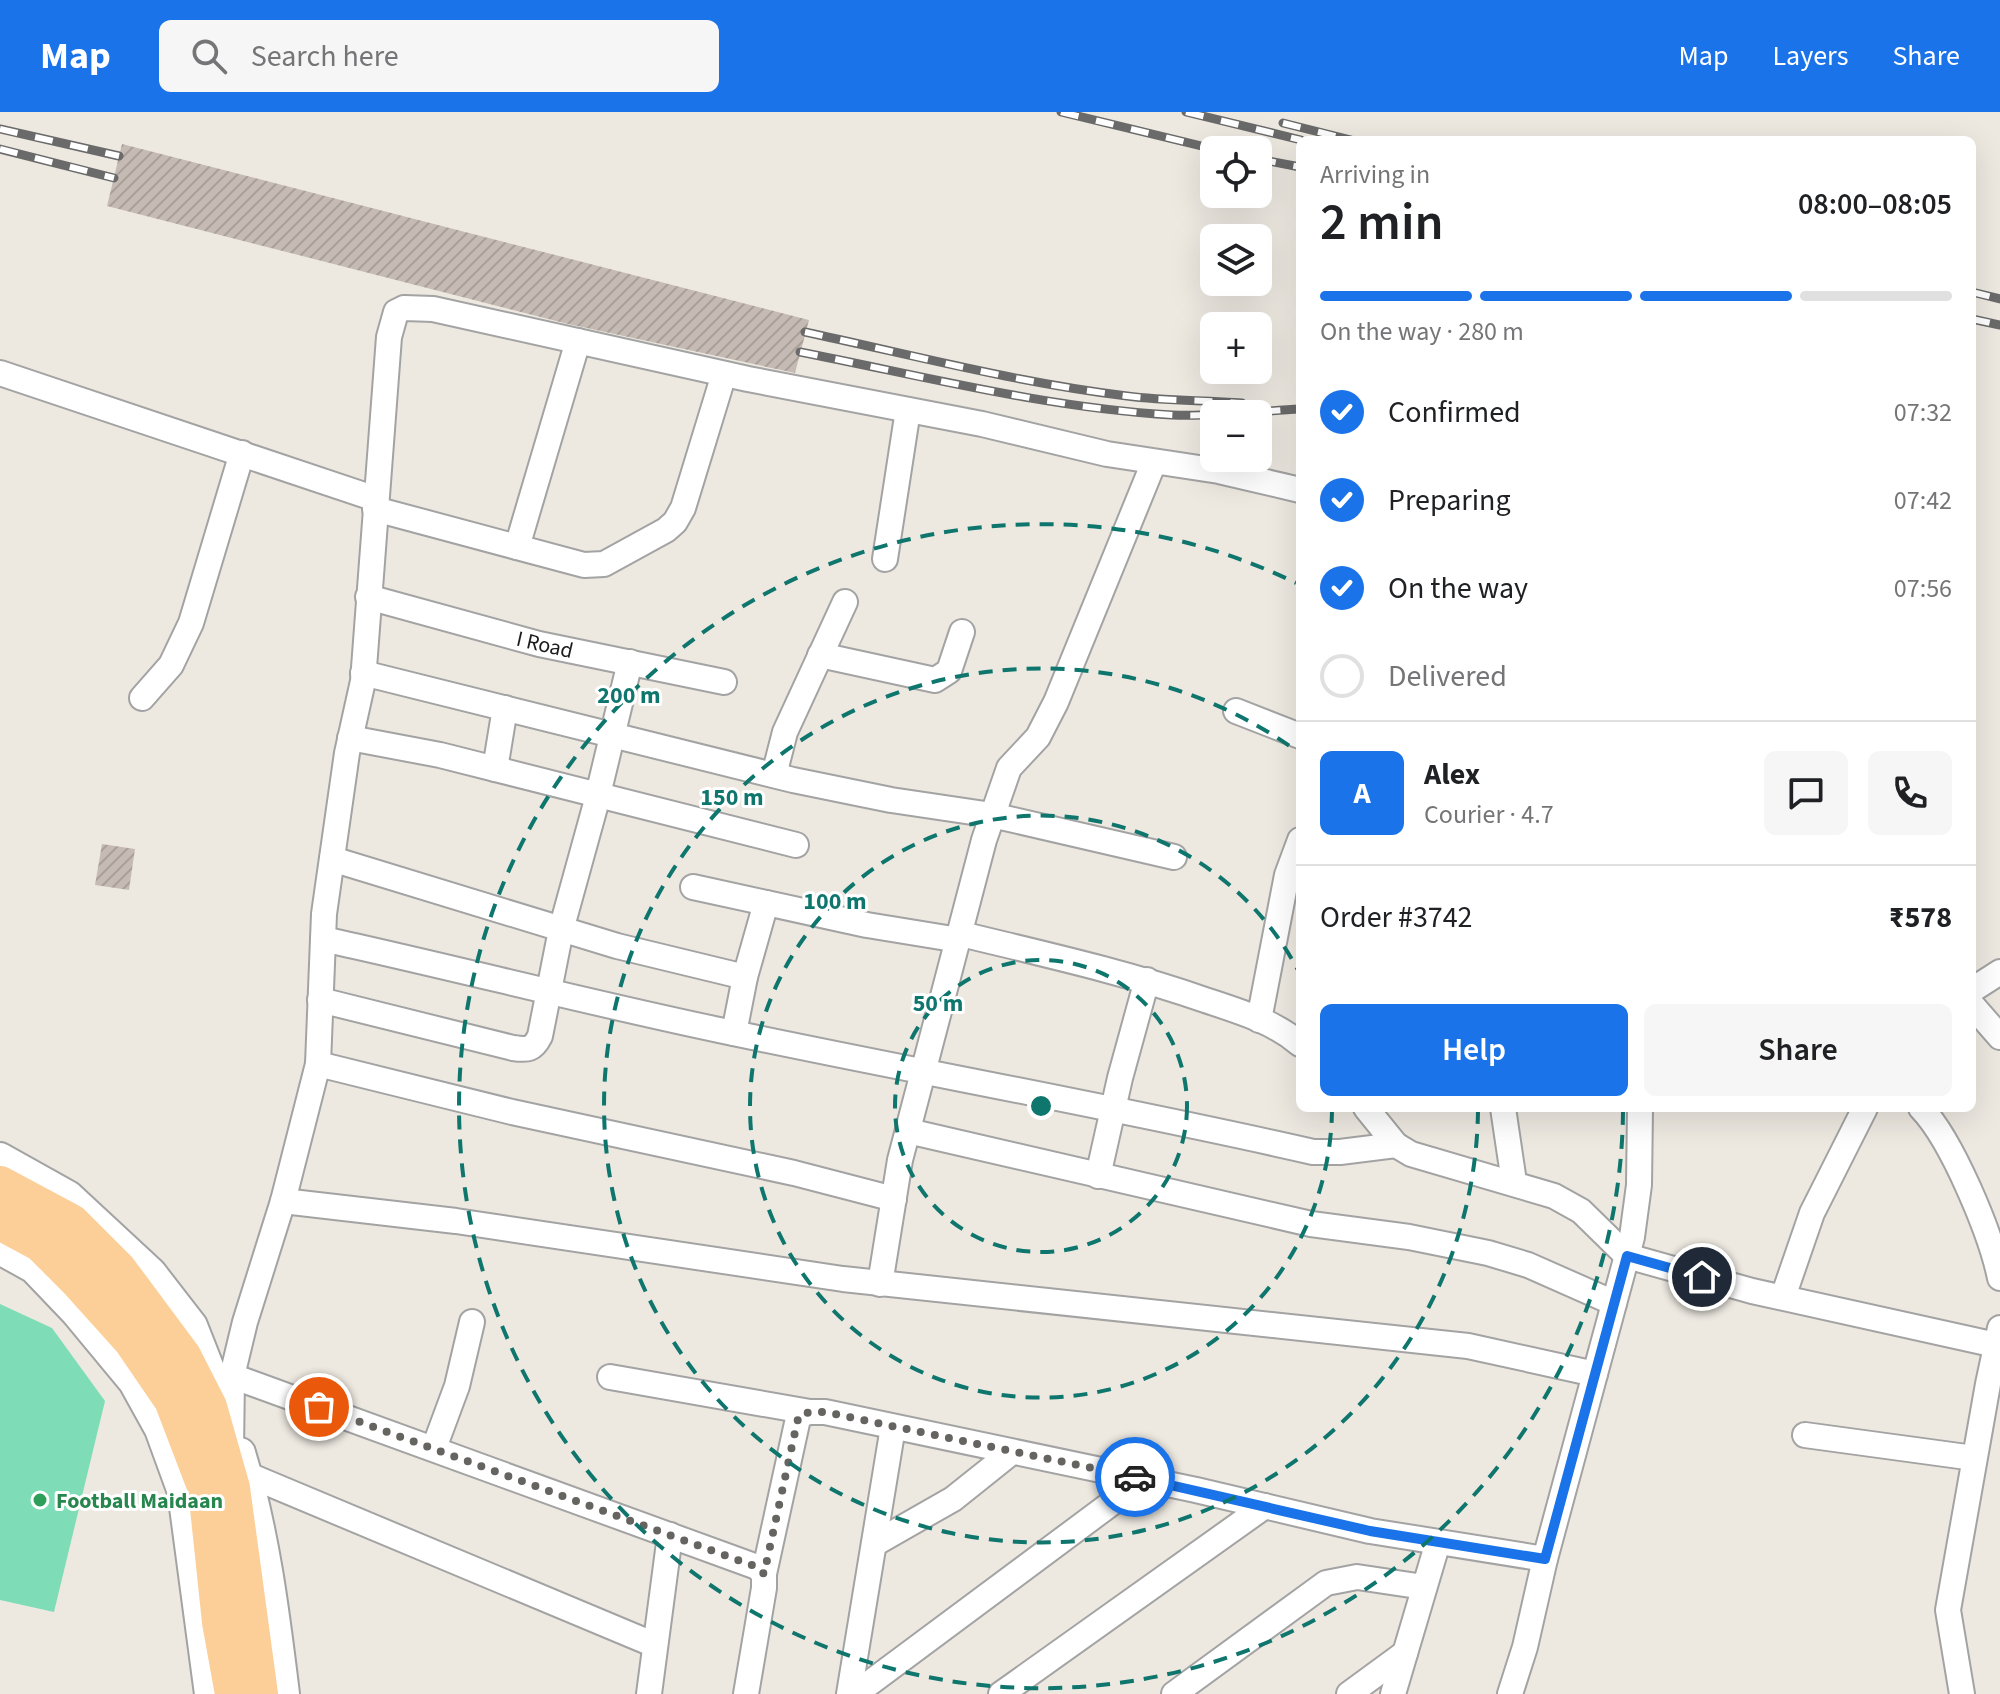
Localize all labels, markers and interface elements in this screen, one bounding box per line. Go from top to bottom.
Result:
search box [159,20,719,92]
text: Map [40,29,111,83]
icon: search [187,34,231,78]
text: Search here [251,35,399,78]
text: Map [1678,36,1728,76]
text: Layers [1772,36,1848,76]
text: Share [1892,36,1960,76]
map controls [1200,136,1272,472]
button: locate [1200,136,1272,208]
text: Arriving in [1320,156,1430,193]
text: 08:00–08:05 [1798,183,1952,226]
text: 2 min [1320,186,1444,260]
button: layers [1200,224,1272,296]
button: + [1200,312,1272,384]
text: On the way · 280 m [1320,313,1524,350]
icon: check [1320,390,1364,434]
text: Confirmed [1388,391,1521,434]
text: 07:32 [1894,394,1952,431]
button: − [1200,400,1272,472]
icon: check [1320,478,1364,522]
text: Preparing [1388,479,1511,522]
text: 07:42 [1894,482,1952,519]
icon: check [1320,566,1364,610]
text: On the way [1388,567,1528,610]
text: 07:56 [1894,570,1952,607]
street label: I Road [513,623,576,667]
text: Delivered [1388,655,1507,698]
text: 200 m [597,678,661,713]
button: chat [1764,751,1848,835]
button: phone [1868,751,1952,835]
text: Alex [1424,753,1480,796]
text: A [1353,772,1371,815]
text: 150 m [700,780,764,815]
text: Courier · 4.7 [1424,796,1554,833]
text: 100 m [803,884,867,919]
text: Order #3742 [1320,896,1473,939]
text: ₹578 [1889,896,1952,939]
text: 50 m [913,986,963,1021]
button: Help [1320,1004,1628,1096]
button: Share [1644,1004,1952,1096]
centre of rings [1027,1092,1055,1120]
pin [1668,1243,1736,1311]
icon: home [1680,1255,1724,1299]
pin [285,1373,353,1441]
icon: bag [297,1385,341,1429]
courier [1095,1437,1175,1517]
icon: car [1113,1455,1157,1499]
place label: Football Maidaan [56,1485,223,1517]
marker: Football Maidaan [31,1491,49,1509]

